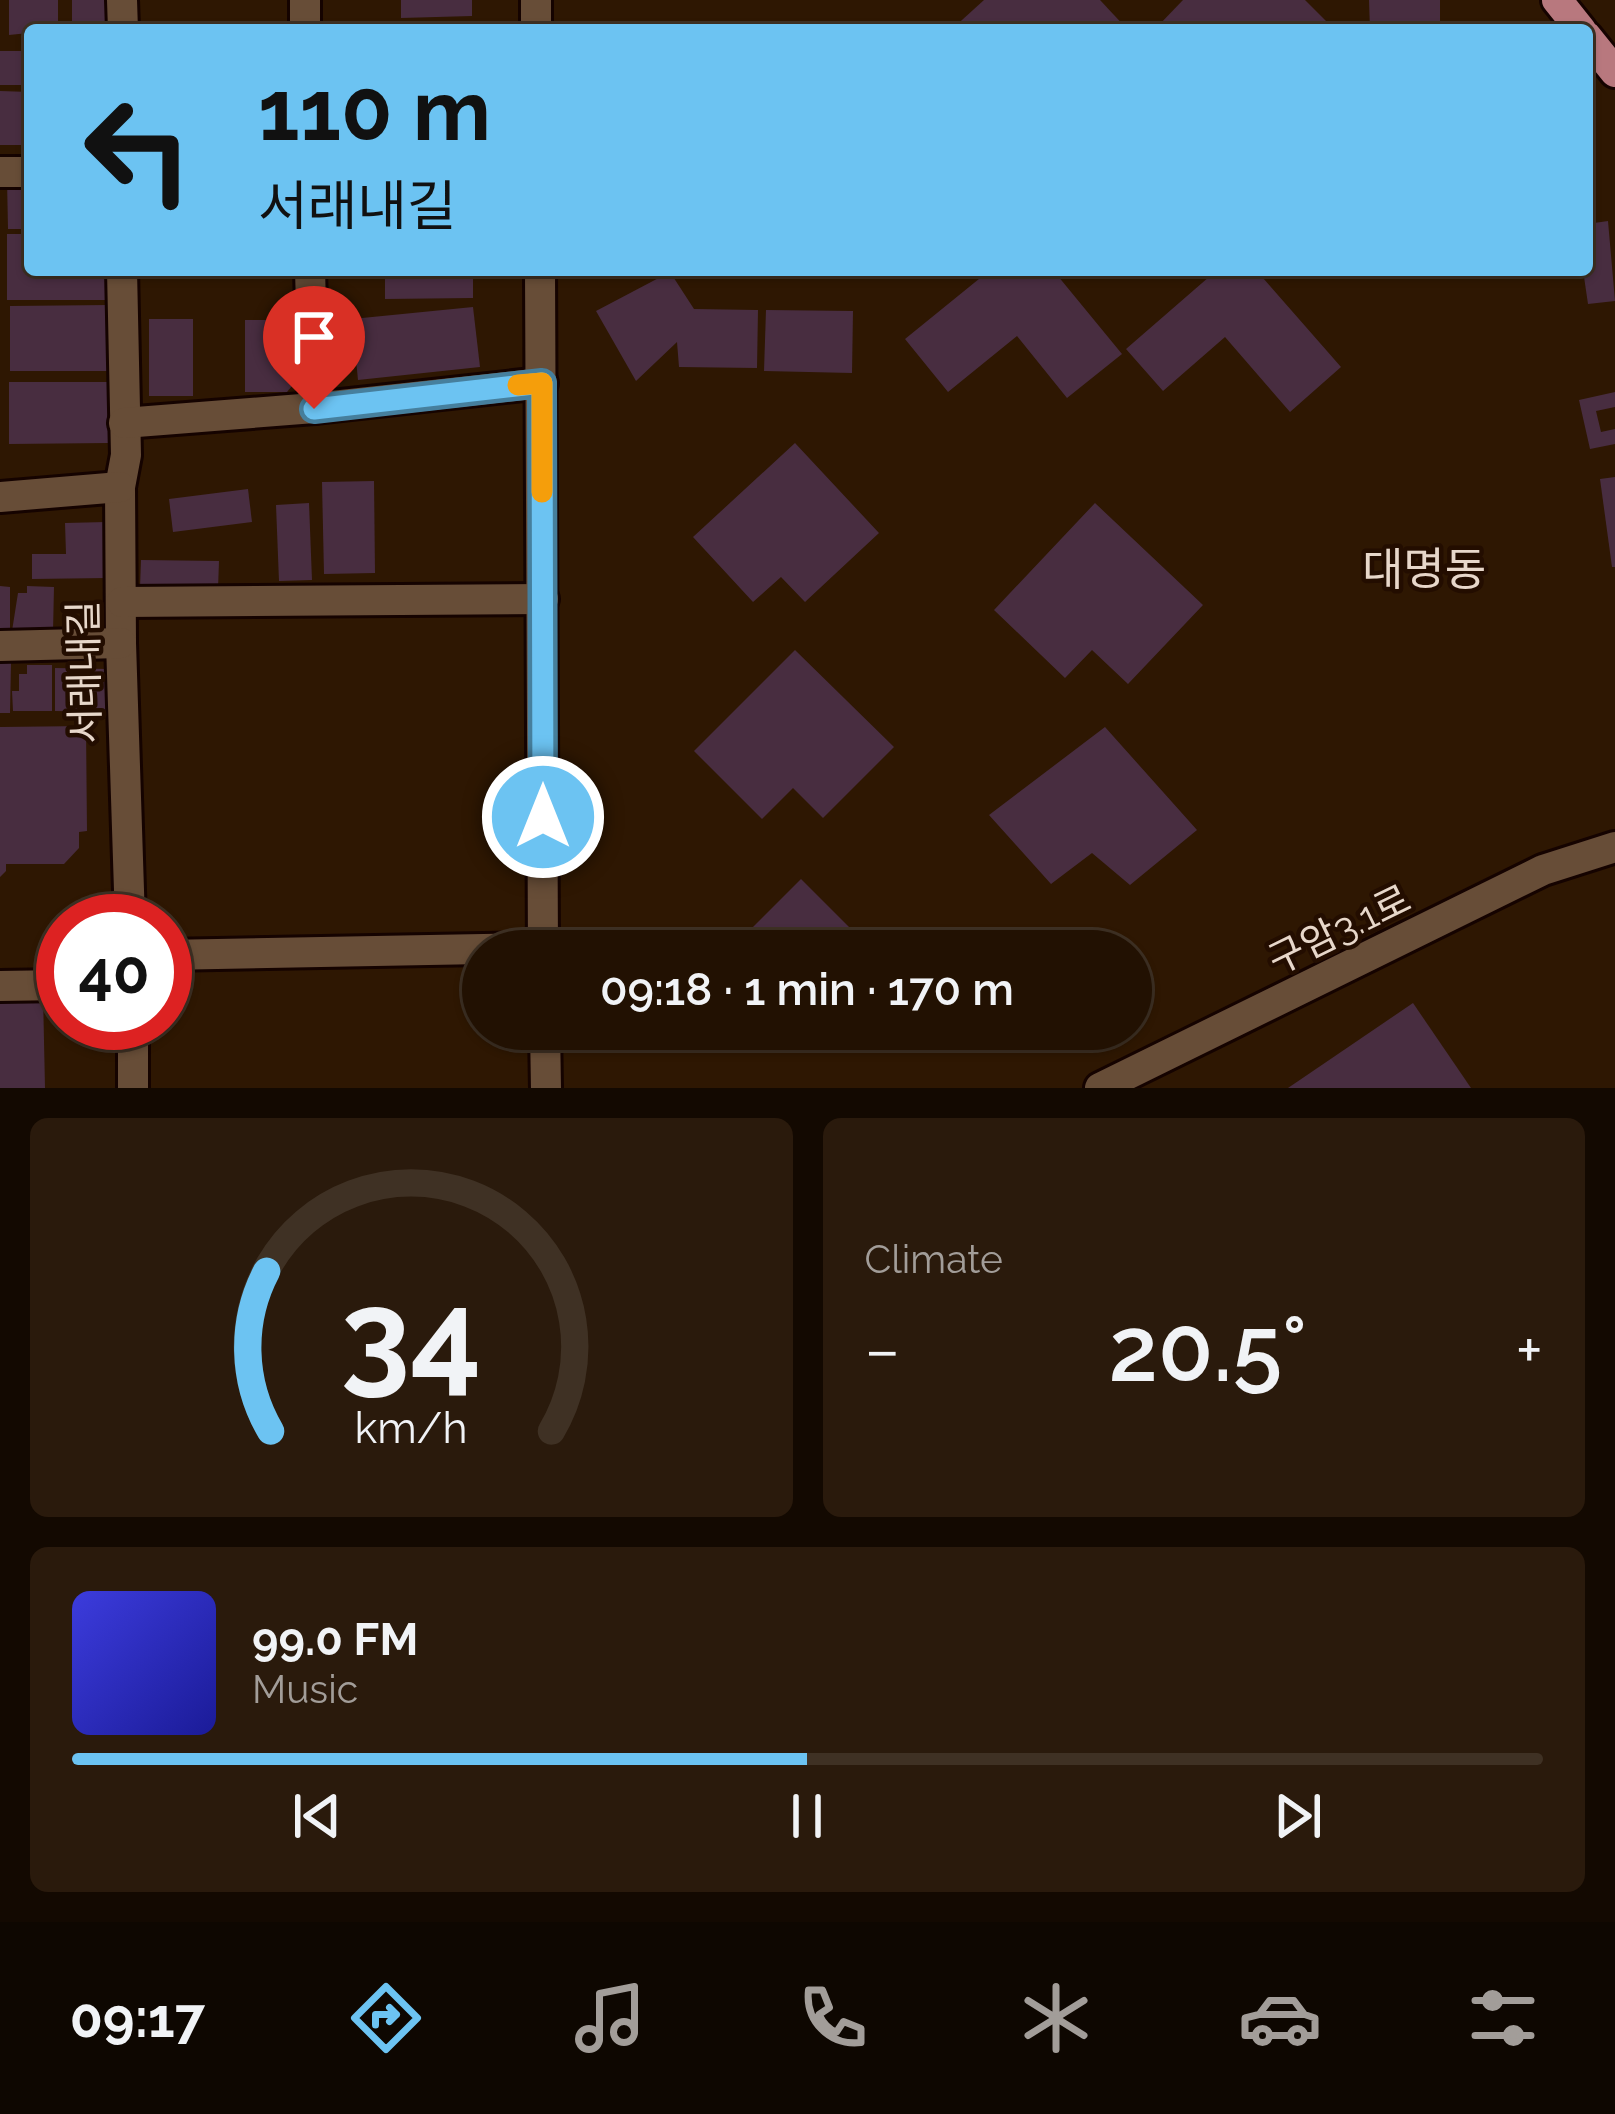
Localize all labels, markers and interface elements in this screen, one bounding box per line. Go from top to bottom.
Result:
text: 110 m [258,61,491,160]
icon: left [60,72,216,228]
text: 서래내길 [258,174,457,238]
pin [263,286,365,409]
icon: arrive [281,304,347,370]
district label: 대명동 [1362,543,1486,596]
street label: 서래내길 [60,600,108,744]
position arrow [480,754,606,880]
street label: 구암3.1로 [1260,875,1418,983]
speed limit sign: 40 [36,894,192,1050]
text: 09:18 · 1 min · 170 m [600,963,1014,1016]
text: Climate [865,1236,1003,1282]
text: 34 [341,1263,482,1409]
text: 20.5° [1109,1296,1307,1402]
text: − [865,1311,900,1388]
text: + [1516,1311,1543,1388]
text: km/h [355,1402,468,1452]
text: 99.0 FM [252,1613,418,1666]
text: Music [252,1666,358,1712]
icon: previous [284,1783,350,1849]
icon: pause [774,1783,840,1849]
icon: next [1265,1783,1331,1849]
icon: directions [344,1976,428,2060]
icon: music [568,1976,652,2060]
icon: phone [791,1976,875,2060]
icon: climate [1014,1976,1098,2060]
icon: car [1238,1976,1322,2060]
icon: filters [1461,1976,1545,2060]
text: 09:17 [70,1986,205,2050]

